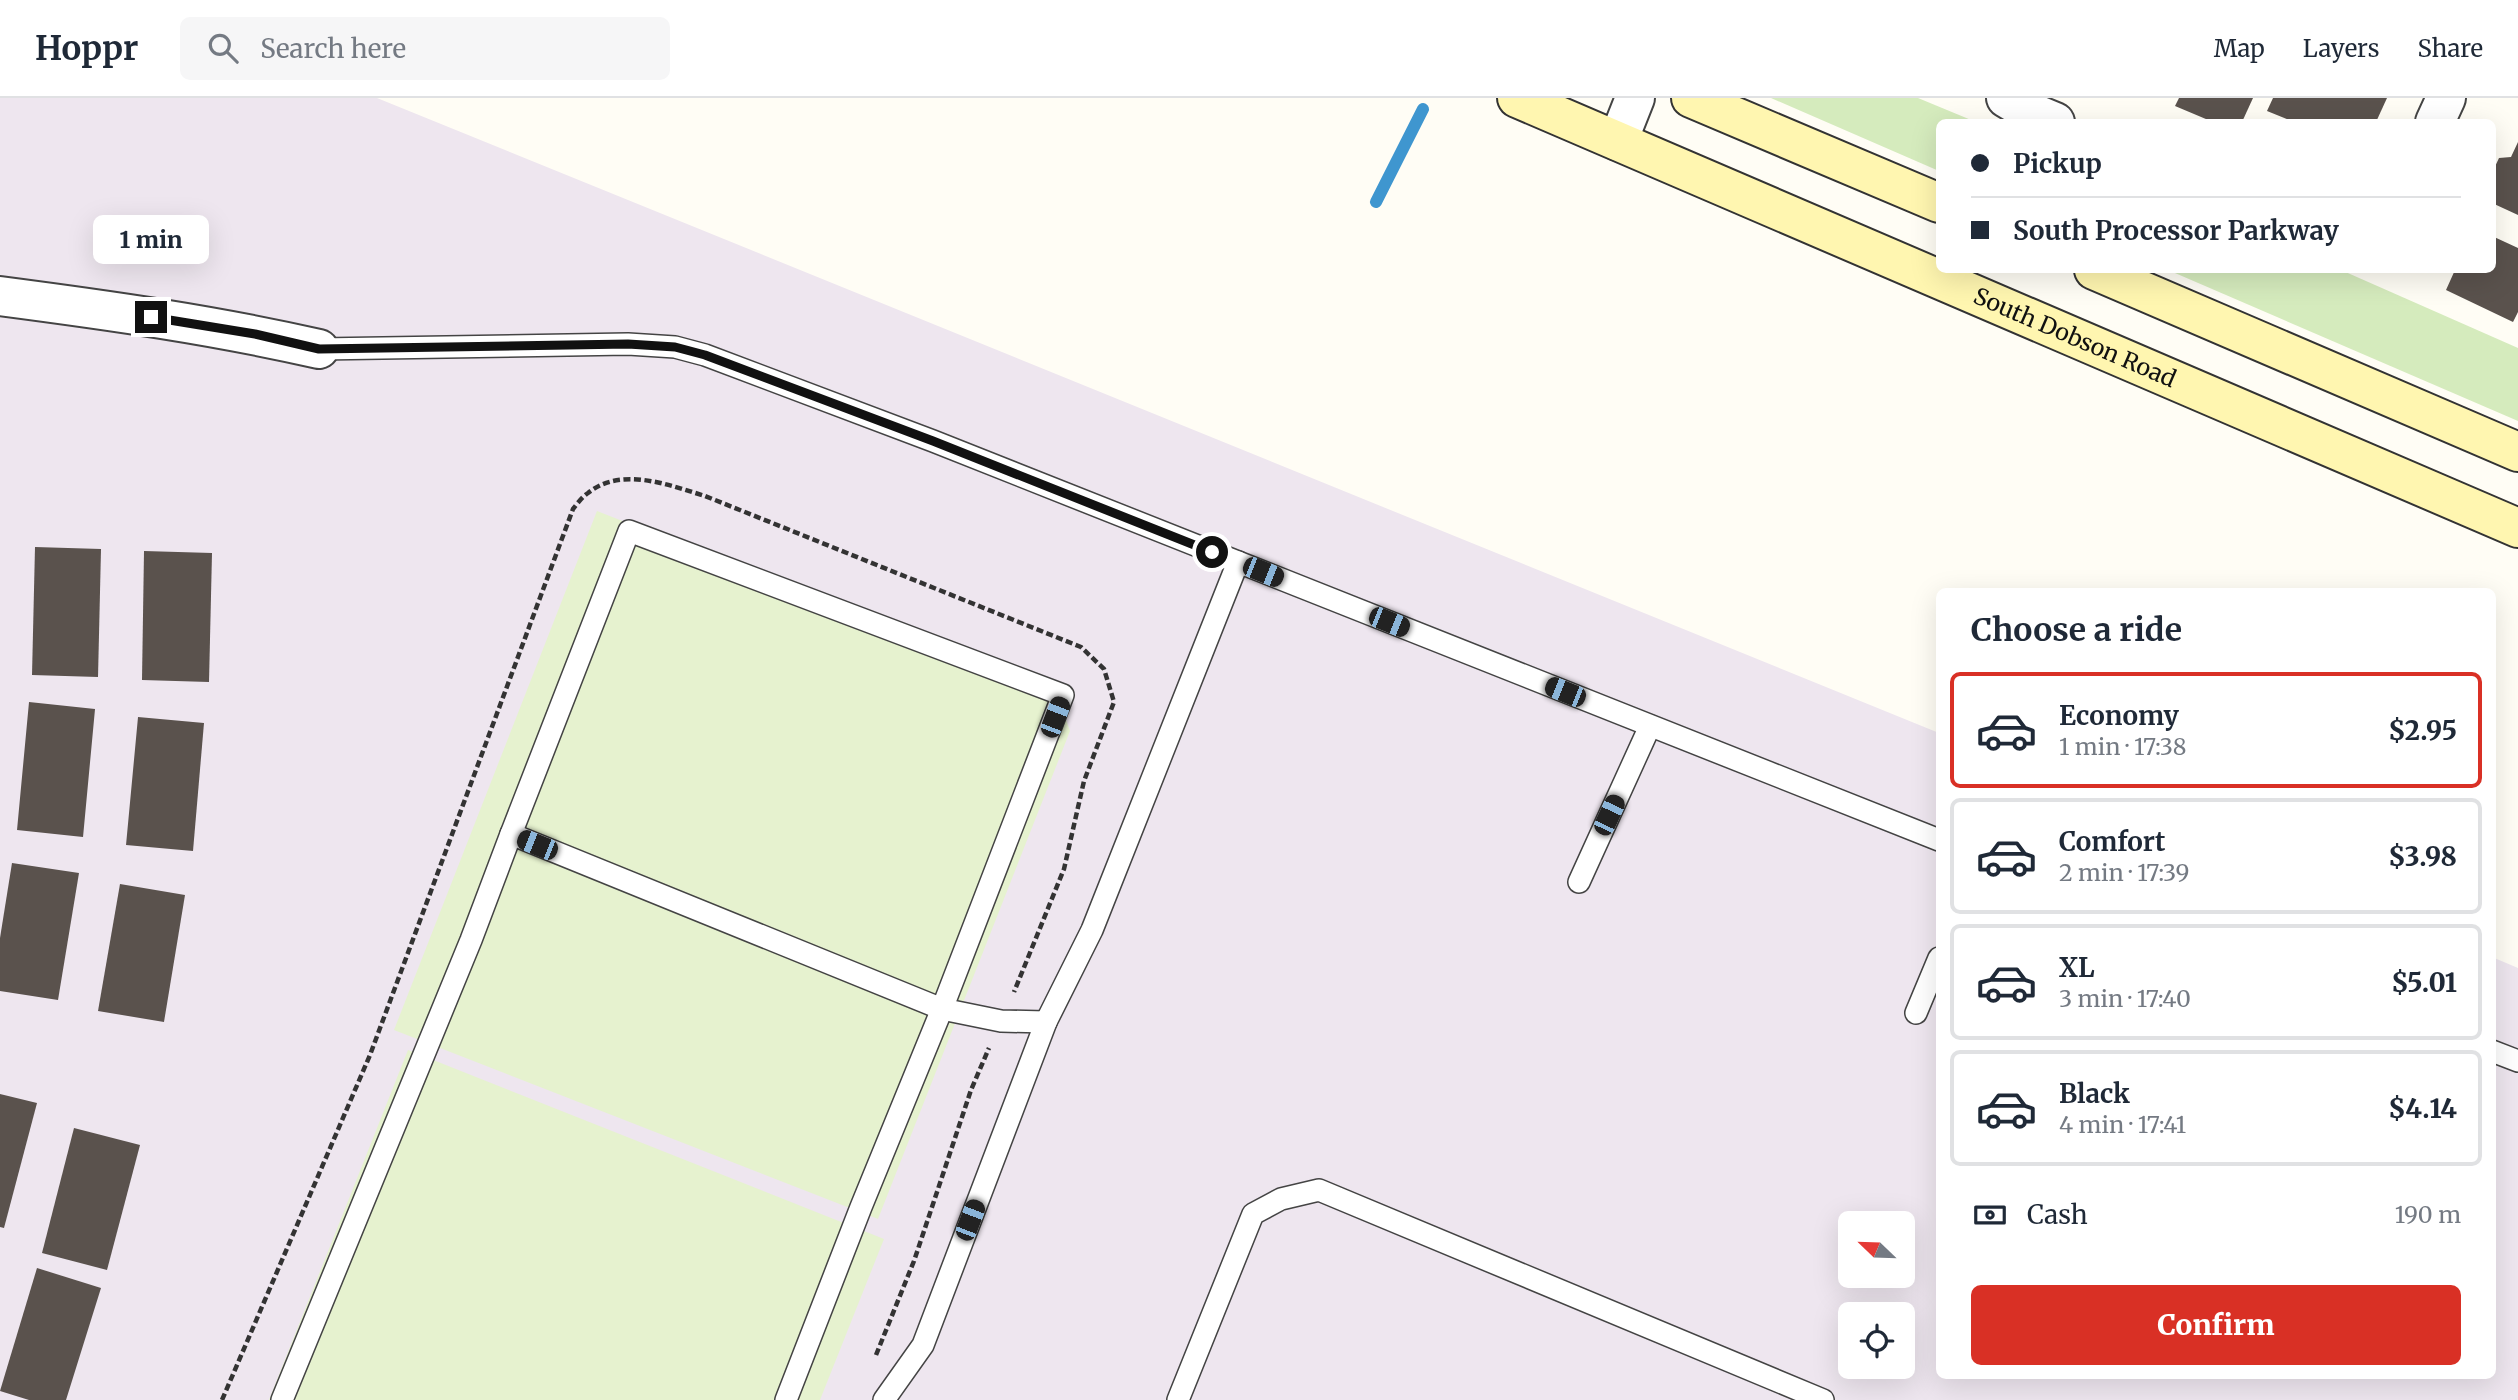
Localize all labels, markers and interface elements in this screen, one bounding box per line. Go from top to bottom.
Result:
search box [180,17,670,80]
text: Hoppr [35,28,138,69]
icon: search [204,29,242,67]
text: Search here [260,32,406,65]
text: Map [2214,33,2265,64]
text: Layers [2303,33,2379,64]
text: Share [2417,33,2483,64]
text: Pickup [2013,147,2102,180]
text: South Processor Parkway [2013,214,2339,247]
callout: 1 min [93,216,209,264]
text: 1 min [119,225,183,254]
street label: South Dobson Road [1969,281,2181,393]
route end [135,301,167,333]
route start [1196,536,1228,568]
car [1240,554,1287,590]
car [1366,604,1413,640]
text: Choose a ride [1971,610,2182,650]
car [1542,674,1589,710]
car [1038,694,1073,740]
icon: car [1975,699,2038,762]
text: Economy [2059,699,2179,732]
text: $2.95 [2388,714,2457,747]
text: 1 min · 17:38 [2059,732,2186,761]
car [1591,792,1628,838]
icon: car [1975,825,2038,888]
text: Comfort [2059,825,2165,858]
car [514,827,561,863]
text: $3.98 [2388,840,2457,873]
text: 2 min · 17:39 [2059,858,2190,887]
icon: car [1975,951,2038,1014]
text: XL [2059,951,2095,984]
text: $5.01 [2391,966,2457,999]
text: 3 min · 17:40 [2059,984,2191,1013]
icon: car [1975,1077,2038,1140]
text: Black [2059,1077,2130,1110]
text: $4.14 [2388,1092,2457,1125]
text: 4 min · 17:41 [2059,1110,2186,1139]
icon: cash [1971,1196,2009,1234]
car [953,1197,988,1243]
text: Cash [2027,1198,2088,1231]
text: 190 m [2395,1200,2461,1229]
north arrow [1838,1211,1914,1288]
map controls [1838,1211,1915,1379]
button: Confirm [1971,1285,2461,1365]
button: locate [1838,1302,1915,1379]

